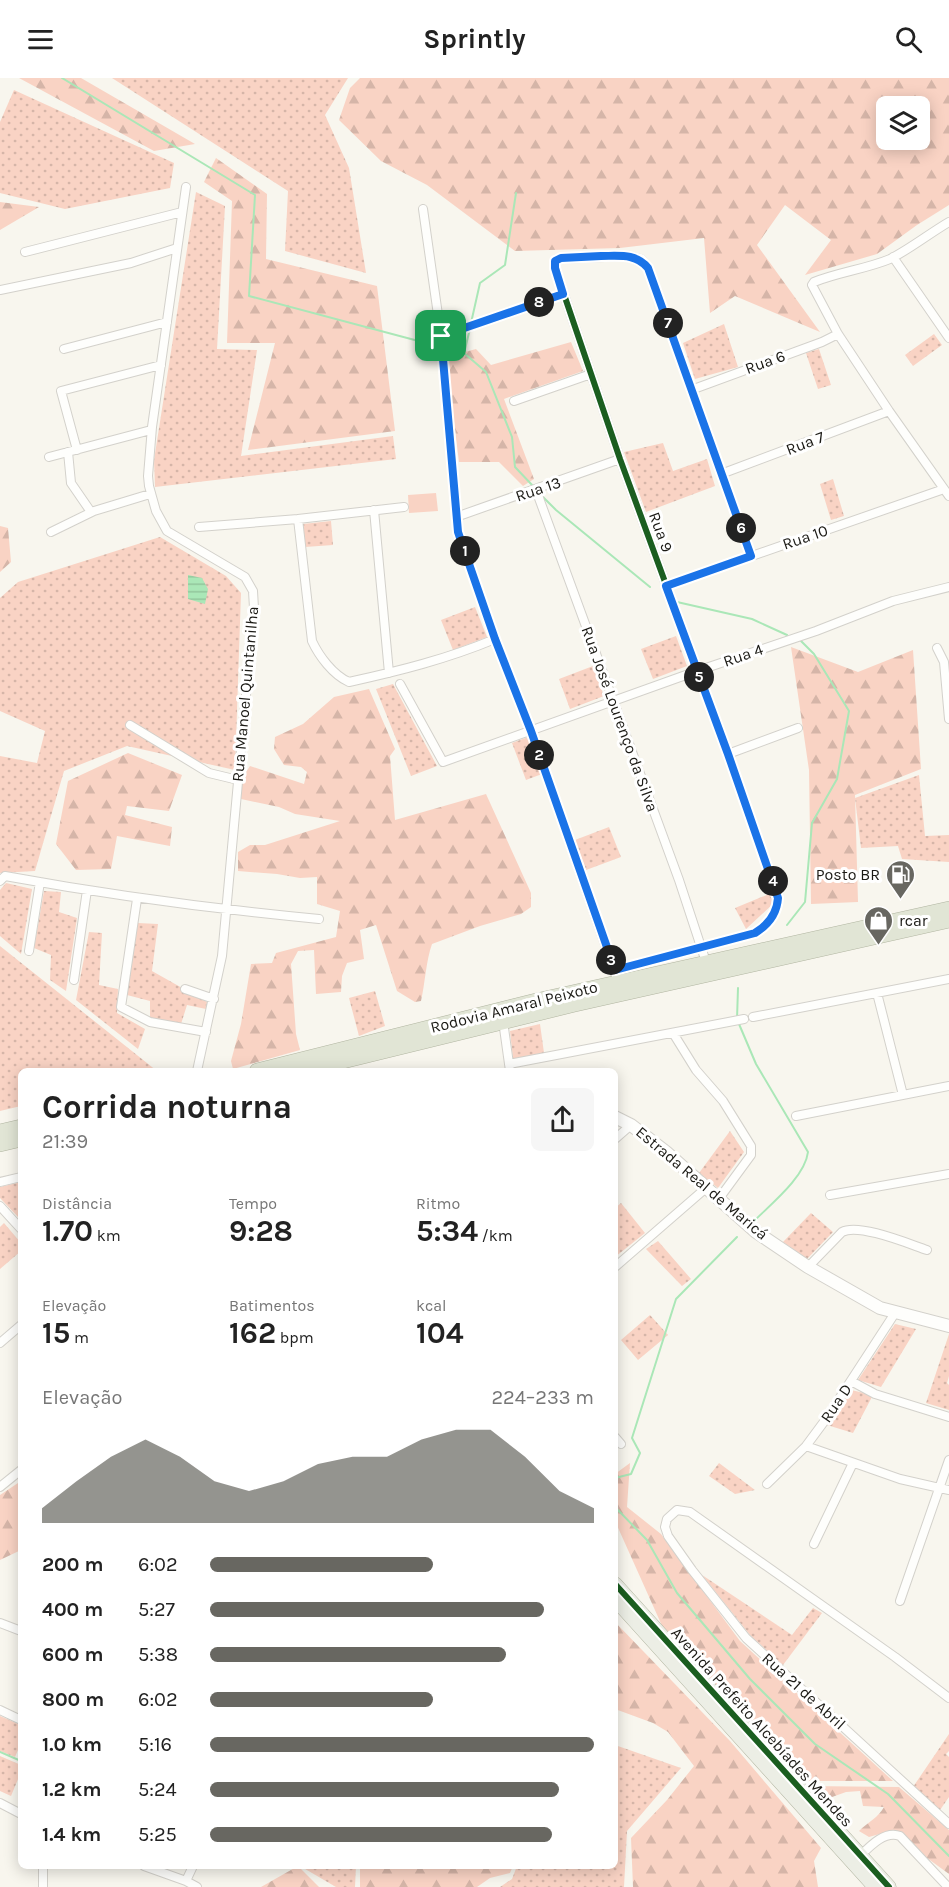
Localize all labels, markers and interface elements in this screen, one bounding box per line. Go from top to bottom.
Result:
icon: menu [24,23,57,56]
text: Sprintly [423,23,526,55]
icon: search [892,23,925,56]
map controls [876,96,930,150]
button: layers [876,96,930,150]
pin: 8 [524,287,554,317]
text: 8 [534,292,544,311]
pin: 7 [653,308,683,338]
pin [415,310,466,361]
text: 7 [664,313,672,332]
icon: arrive [424,319,457,352]
street label: Rua 6 [742,346,788,378]
street label: Rua 7 [783,427,827,459]
street label: Rua 13 [513,472,563,506]
street label: Rua 9 [645,509,677,555]
pin: 6 [726,513,756,543]
text: 6 [736,518,746,537]
street label: Rua 10 [780,520,830,554]
pin: 1 [450,536,480,566]
text: 1 [462,541,468,560]
street label: Rua Manoel Quintanilha [228,605,262,783]
street label: Rua José Lourenço da Silva [578,624,662,814]
street label: Rua 4 [721,639,766,671]
pin: 5 [684,662,714,692]
text: 5 [694,667,704,686]
pin: 2 [524,740,554,770]
text: 2 [534,745,544,764]
fuel station icon: Posto BR [885,858,917,900]
place label: Posto BR [816,865,880,884]
pin: 4 [758,866,788,896]
text: 4 [768,871,778,890]
shop icon: rcar [862,904,894,946]
place label: rcar [899,911,928,930]
pin: 3 [596,945,626,975]
text: 3 [606,950,616,969]
street label: Rodovia Amaral Peixoto [428,977,600,1037]
text: Corrida noturna [42,1088,292,1126]
button: share [531,1088,594,1151]
street label: Estrada Real de Maricá [632,1122,772,1244]
text: 21:39 [42,1130,88,1153]
text: Distância [42,1194,112,1213]
text: Tempo [229,1194,277,1213]
text: Ritmo [416,1194,460,1213]
text: 1.70 [42,1213,93,1249]
text: 9:28 [229,1213,293,1249]
text: 5:34 [416,1213,478,1249]
text: km [93,1226,121,1245]
text: /km [478,1226,513,1245]
text: Elevação [42,1296,106,1315]
text: Batimentos [229,1296,315,1315]
text: kcal [416,1296,447,1315]
text: 15 [42,1315,70,1351]
text: 162 [229,1315,276,1351]
text: 104 [416,1315,464,1351]
text: m [70,1328,89,1347]
text: bpm [276,1328,314,1347]
street label: Rua D [816,1380,856,1426]
text: Elevação [42,1386,122,1409]
text: 224–233 m [492,1386,594,1409]
text: 200 m [42,1553,103,1576]
text: 6:02 [138,1553,178,1576]
text: 400 m [42,1598,103,1621]
text: 5:27 [138,1598,175,1621]
street label: Avenida Prefeito Alcebíades Mendes [667,1623,857,1831]
text: 600 m [42,1643,103,1666]
text: 5:38 [138,1643,178,1666]
street label: Rua 21 de Abril [758,1649,850,1733]
text: 800 m [42,1688,104,1711]
text: 6:02 [138,1688,178,1711]
text: 1.0 km [42,1733,102,1756]
text: 5:16 [138,1733,172,1756]
text: 1.2 km [42,1778,101,1801]
text: 5:24 [138,1778,177,1801]
text: 1.4 km [42,1823,101,1846]
text: 5:25 [138,1823,177,1846]

